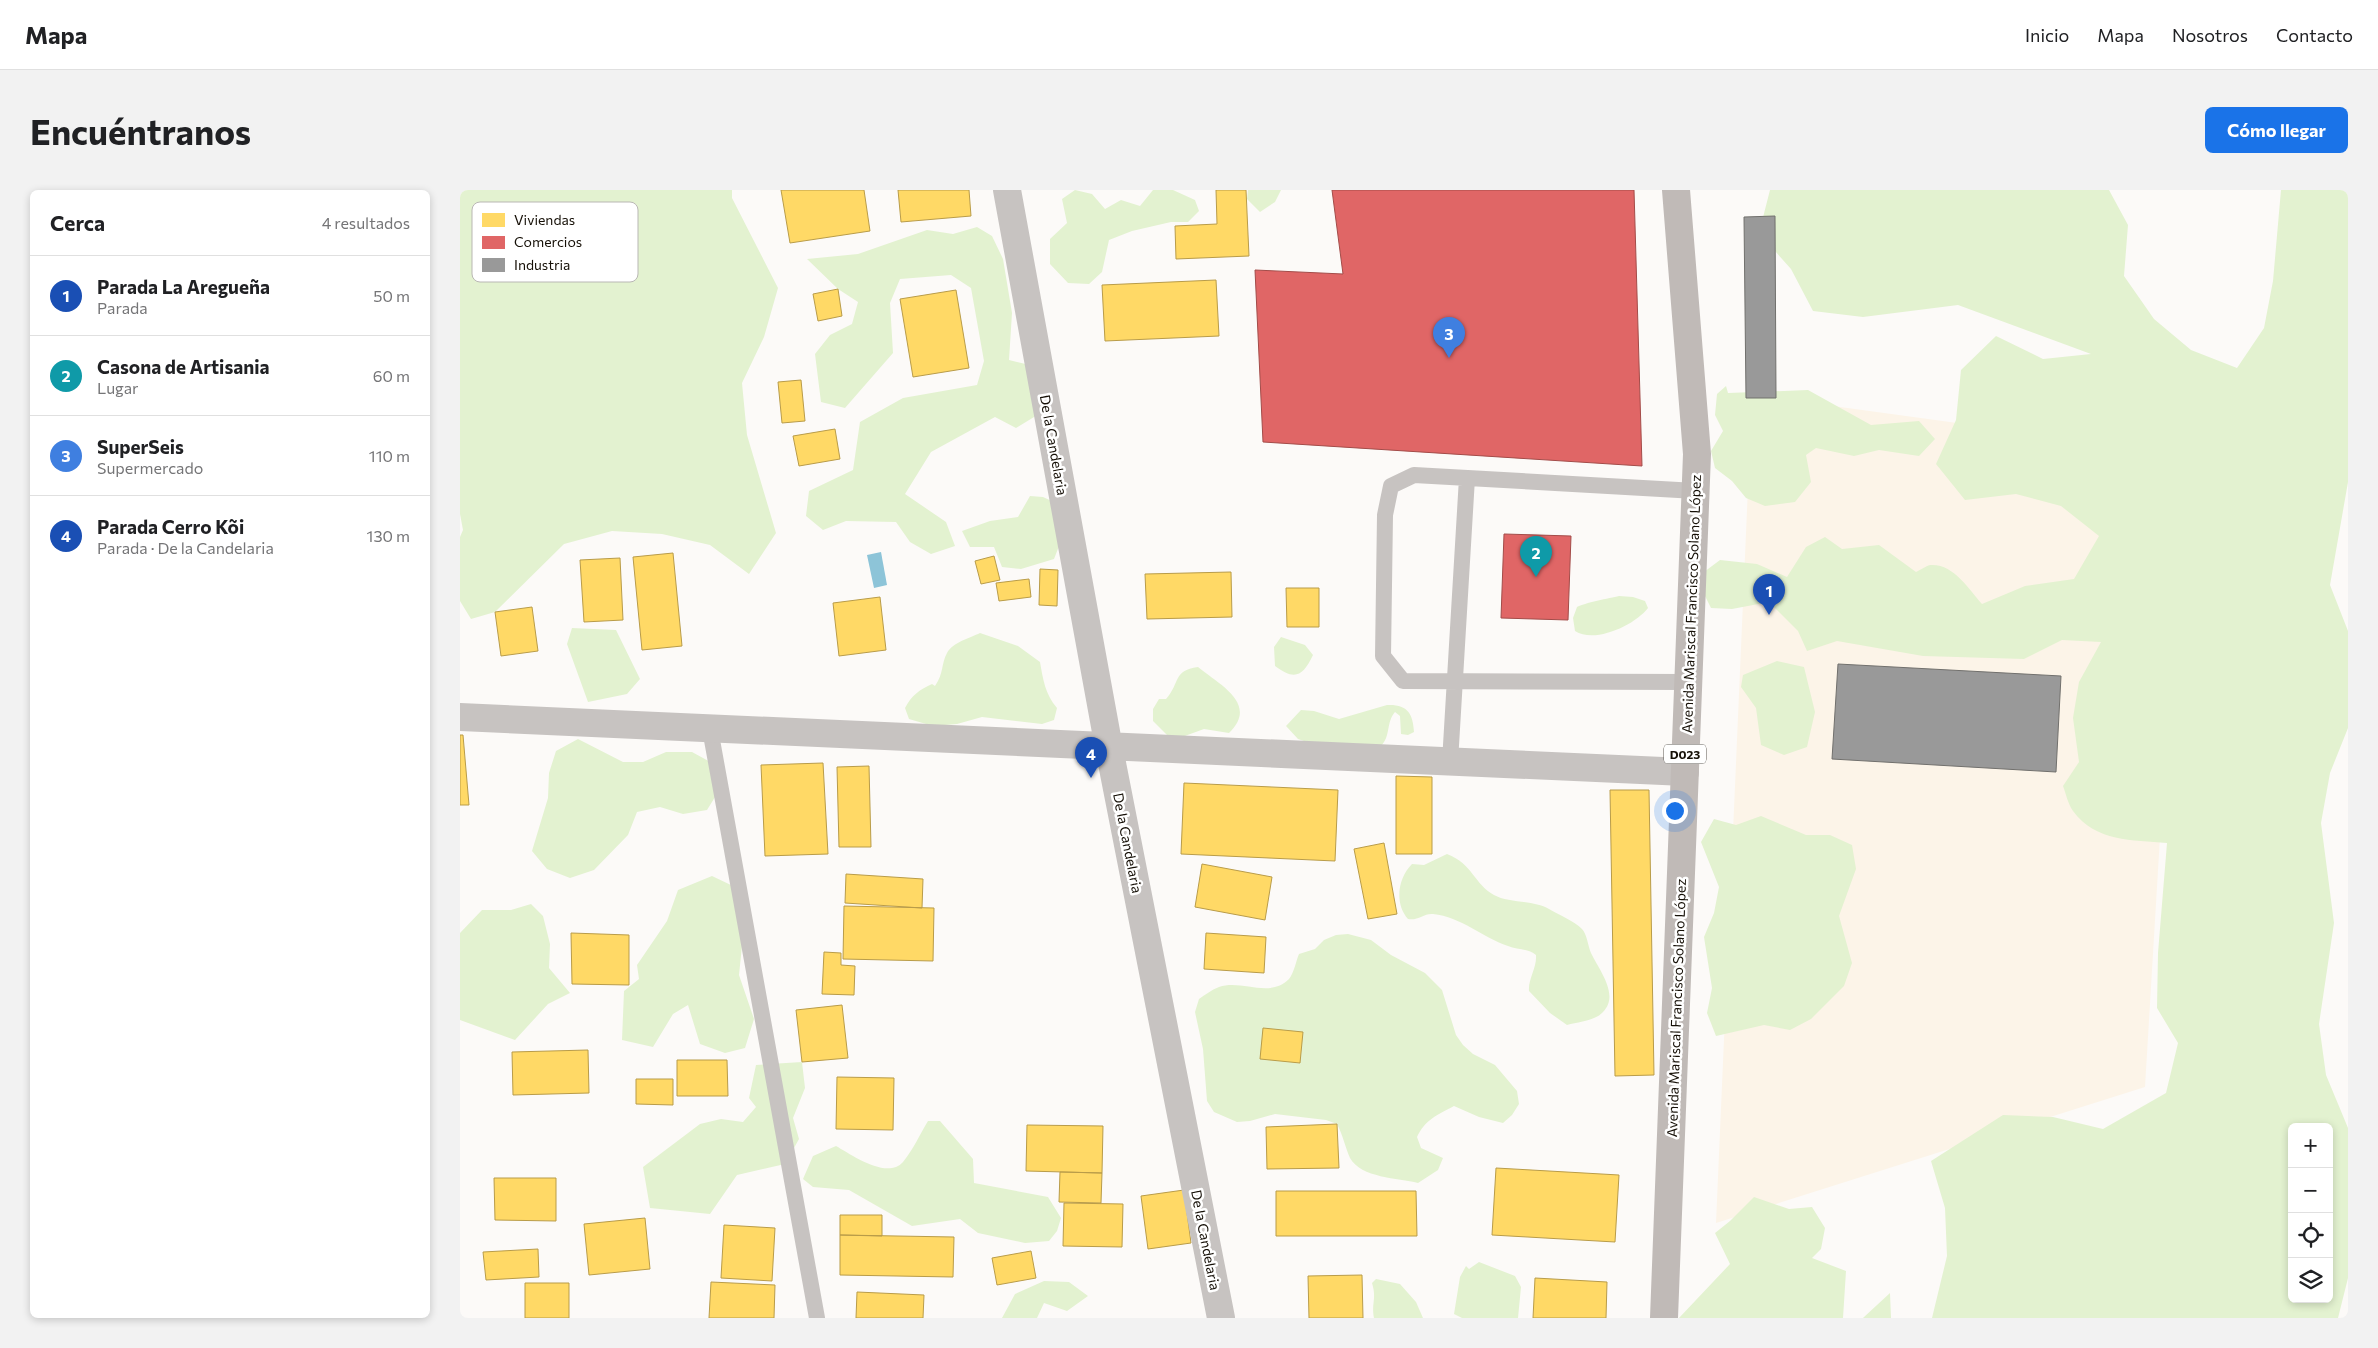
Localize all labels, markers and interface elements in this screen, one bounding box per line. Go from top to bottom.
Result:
text: Mapa [25,20,87,49]
text: Inicio [2025,24,2069,46]
text: Mapa [2097,24,2144,46]
text: Nosotros [2172,24,2248,46]
text: Contacto [2276,24,2353,46]
button: Cómo llegar [2205,107,2348,153]
text: Encuéntranos [30,109,251,152]
legend [472,202,638,282]
text: Cerca [50,210,105,235]
text: Viviendas [514,211,575,228]
text: 4 resultados [322,213,410,232]
text: Comercios [514,233,582,250]
text: Industria [514,256,570,273]
text: Parada La Aregueña [97,275,270,298]
text: 1 [62,286,70,305]
text: 50 m [373,286,410,305]
text: Parada [97,298,148,317]
pin: 3 [1433,317,1465,358]
text: Casona de Artisania [97,355,270,378]
text: 2 [61,366,71,385]
text: 60 m [373,366,410,385]
text: Lugar [97,378,138,397]
street label: De la Candelaria [1037,393,1071,497]
text: SuperSeis [97,435,184,458]
text: 3 [61,446,71,465]
text: 110 m [369,446,410,465]
text: Supermercado [97,458,203,477]
street label: Avenida Mariscal Francisco Solano López [1678,474,1704,734]
text: Parada Cerro Kõi [97,515,244,538]
text: 4 [61,526,71,545]
text: 130 m [367,526,410,545]
pin: 2 [1520,536,1552,577]
text: Parada · De la Candelaria [97,538,274,557]
pin: 1 [1753,574,1785,615]
pin: 4 [1075,737,1107,778]
road number: D023 [1664,744,1706,764]
street label: De la Candelaria [1110,791,1146,895]
your location [1662,798,1688,824]
street label: Avenida Mariscal Francisco Solano López [1663,878,1689,1138]
map controls [2288,1123,2333,1303]
button: + [2288,1123,2333,1168]
button: − [2288,1168,2333,1213]
street label: De la Candelaria [1188,1188,1224,1292]
button: locate [2288,1213,2333,1258]
button: layers [2288,1258,2333,1303]

